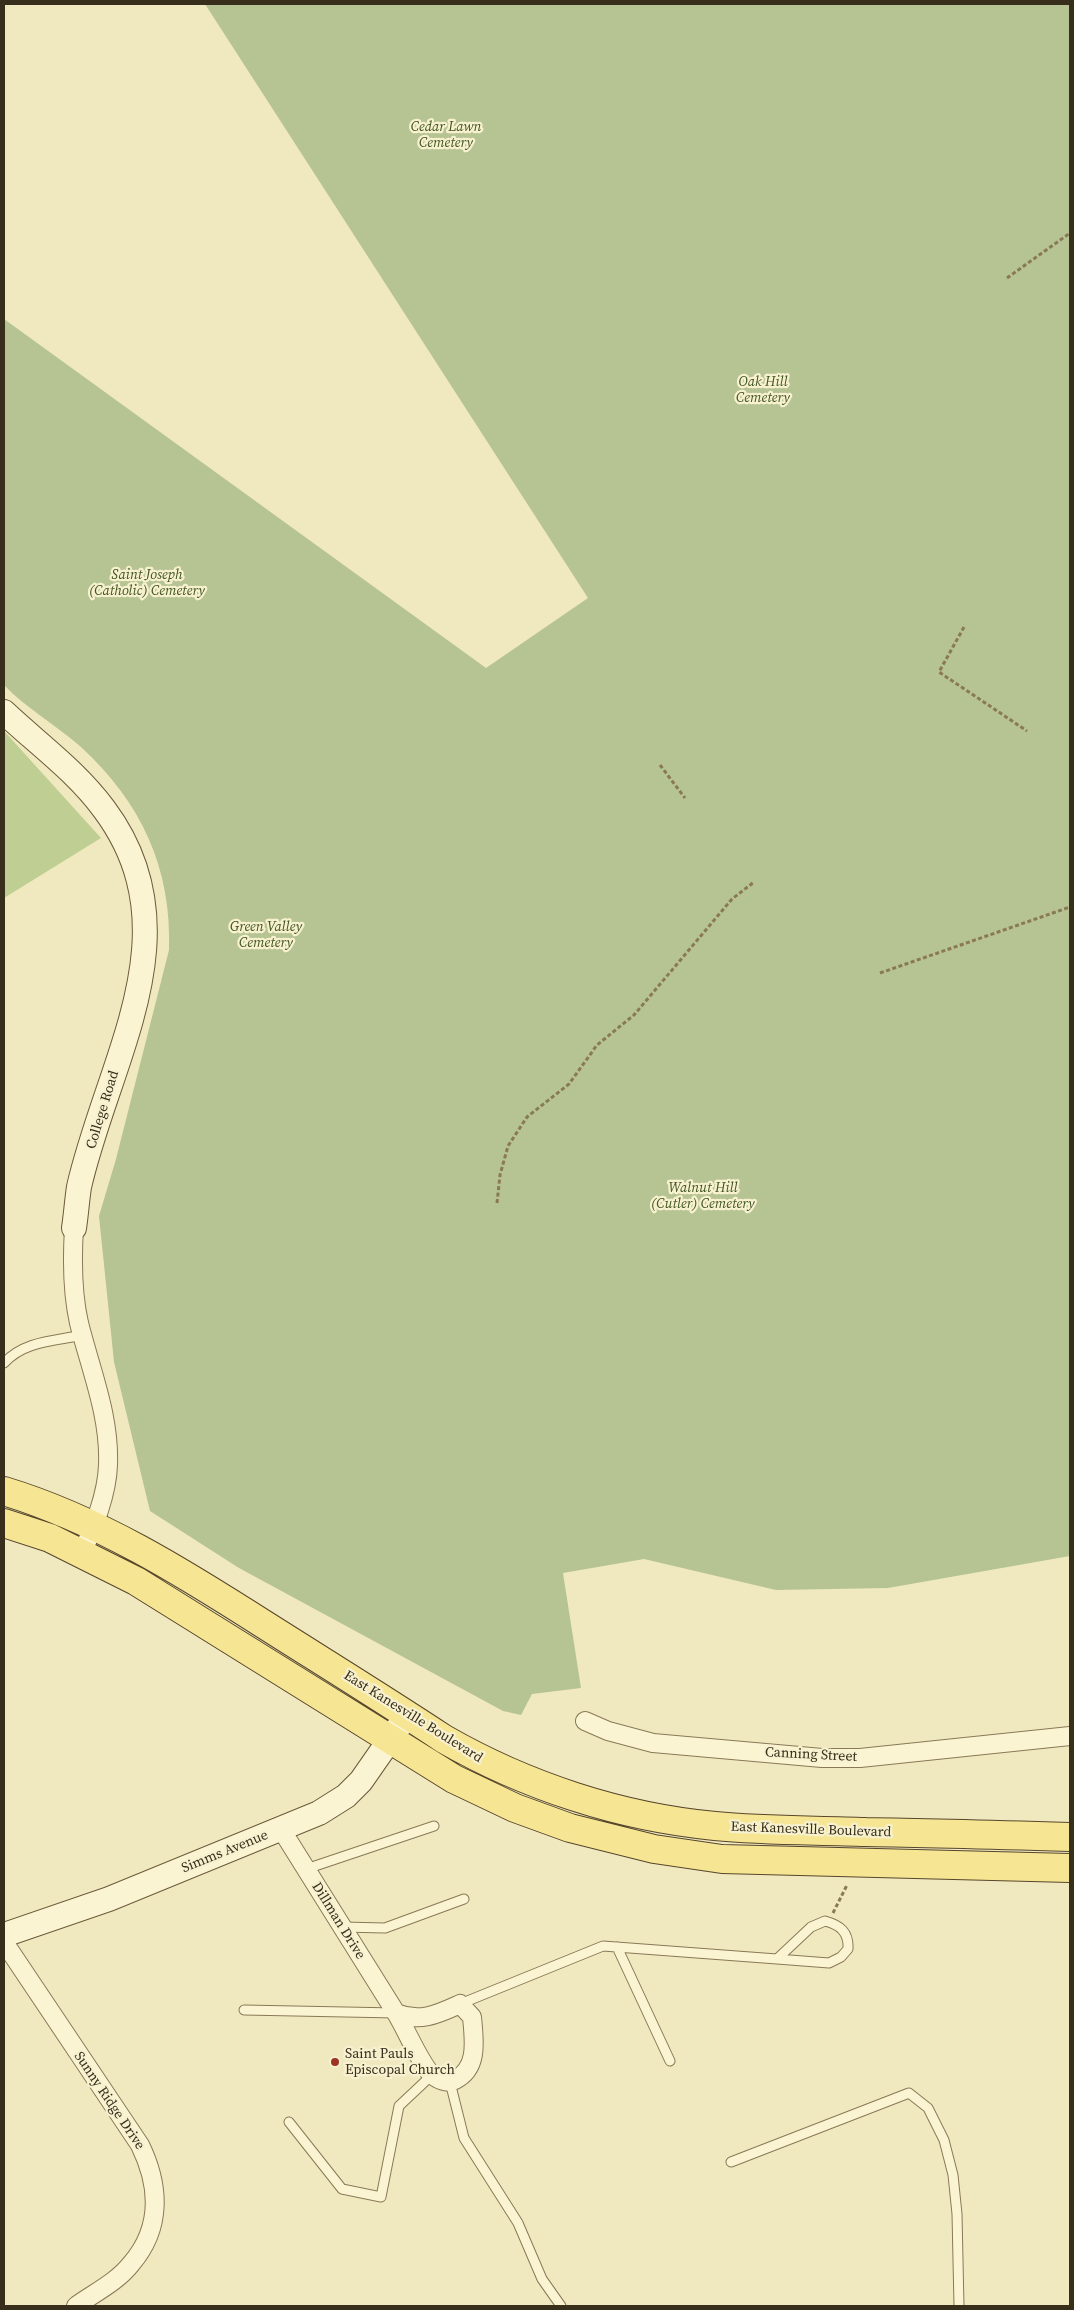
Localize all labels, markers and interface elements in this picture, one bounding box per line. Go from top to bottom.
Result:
park label: Cedar Lawn Cemetery [411,119,481,152]
park label: Oak Hill Cemetery [736,374,790,407]
park label: Saint Joseph (Catholic) Cemetery [89,567,205,600]
park label: Green Valley Cemetery [230,919,302,952]
street label: College Road [83,1069,123,1151]
park label: Walnut Hill (Cutler) Cemetery [651,1180,755,1212]
street label: East Kanesville Boulevard [340,1667,486,1767]
street label: Canning Street [765,1744,857,1766]
street label: East Kanesville Boulevard [730,1819,892,1841]
street label: Simms Avenue [179,1827,271,1877]
street label: Dillman Drive [308,1879,368,1963]
place label: Saint Pauls Episcopal Church [345,2046,455,2078]
street label: Sunny Ridge Drive [70,2049,148,2153]
marker: Saint Pauls Episcopal Church [329,2056,341,2068]

